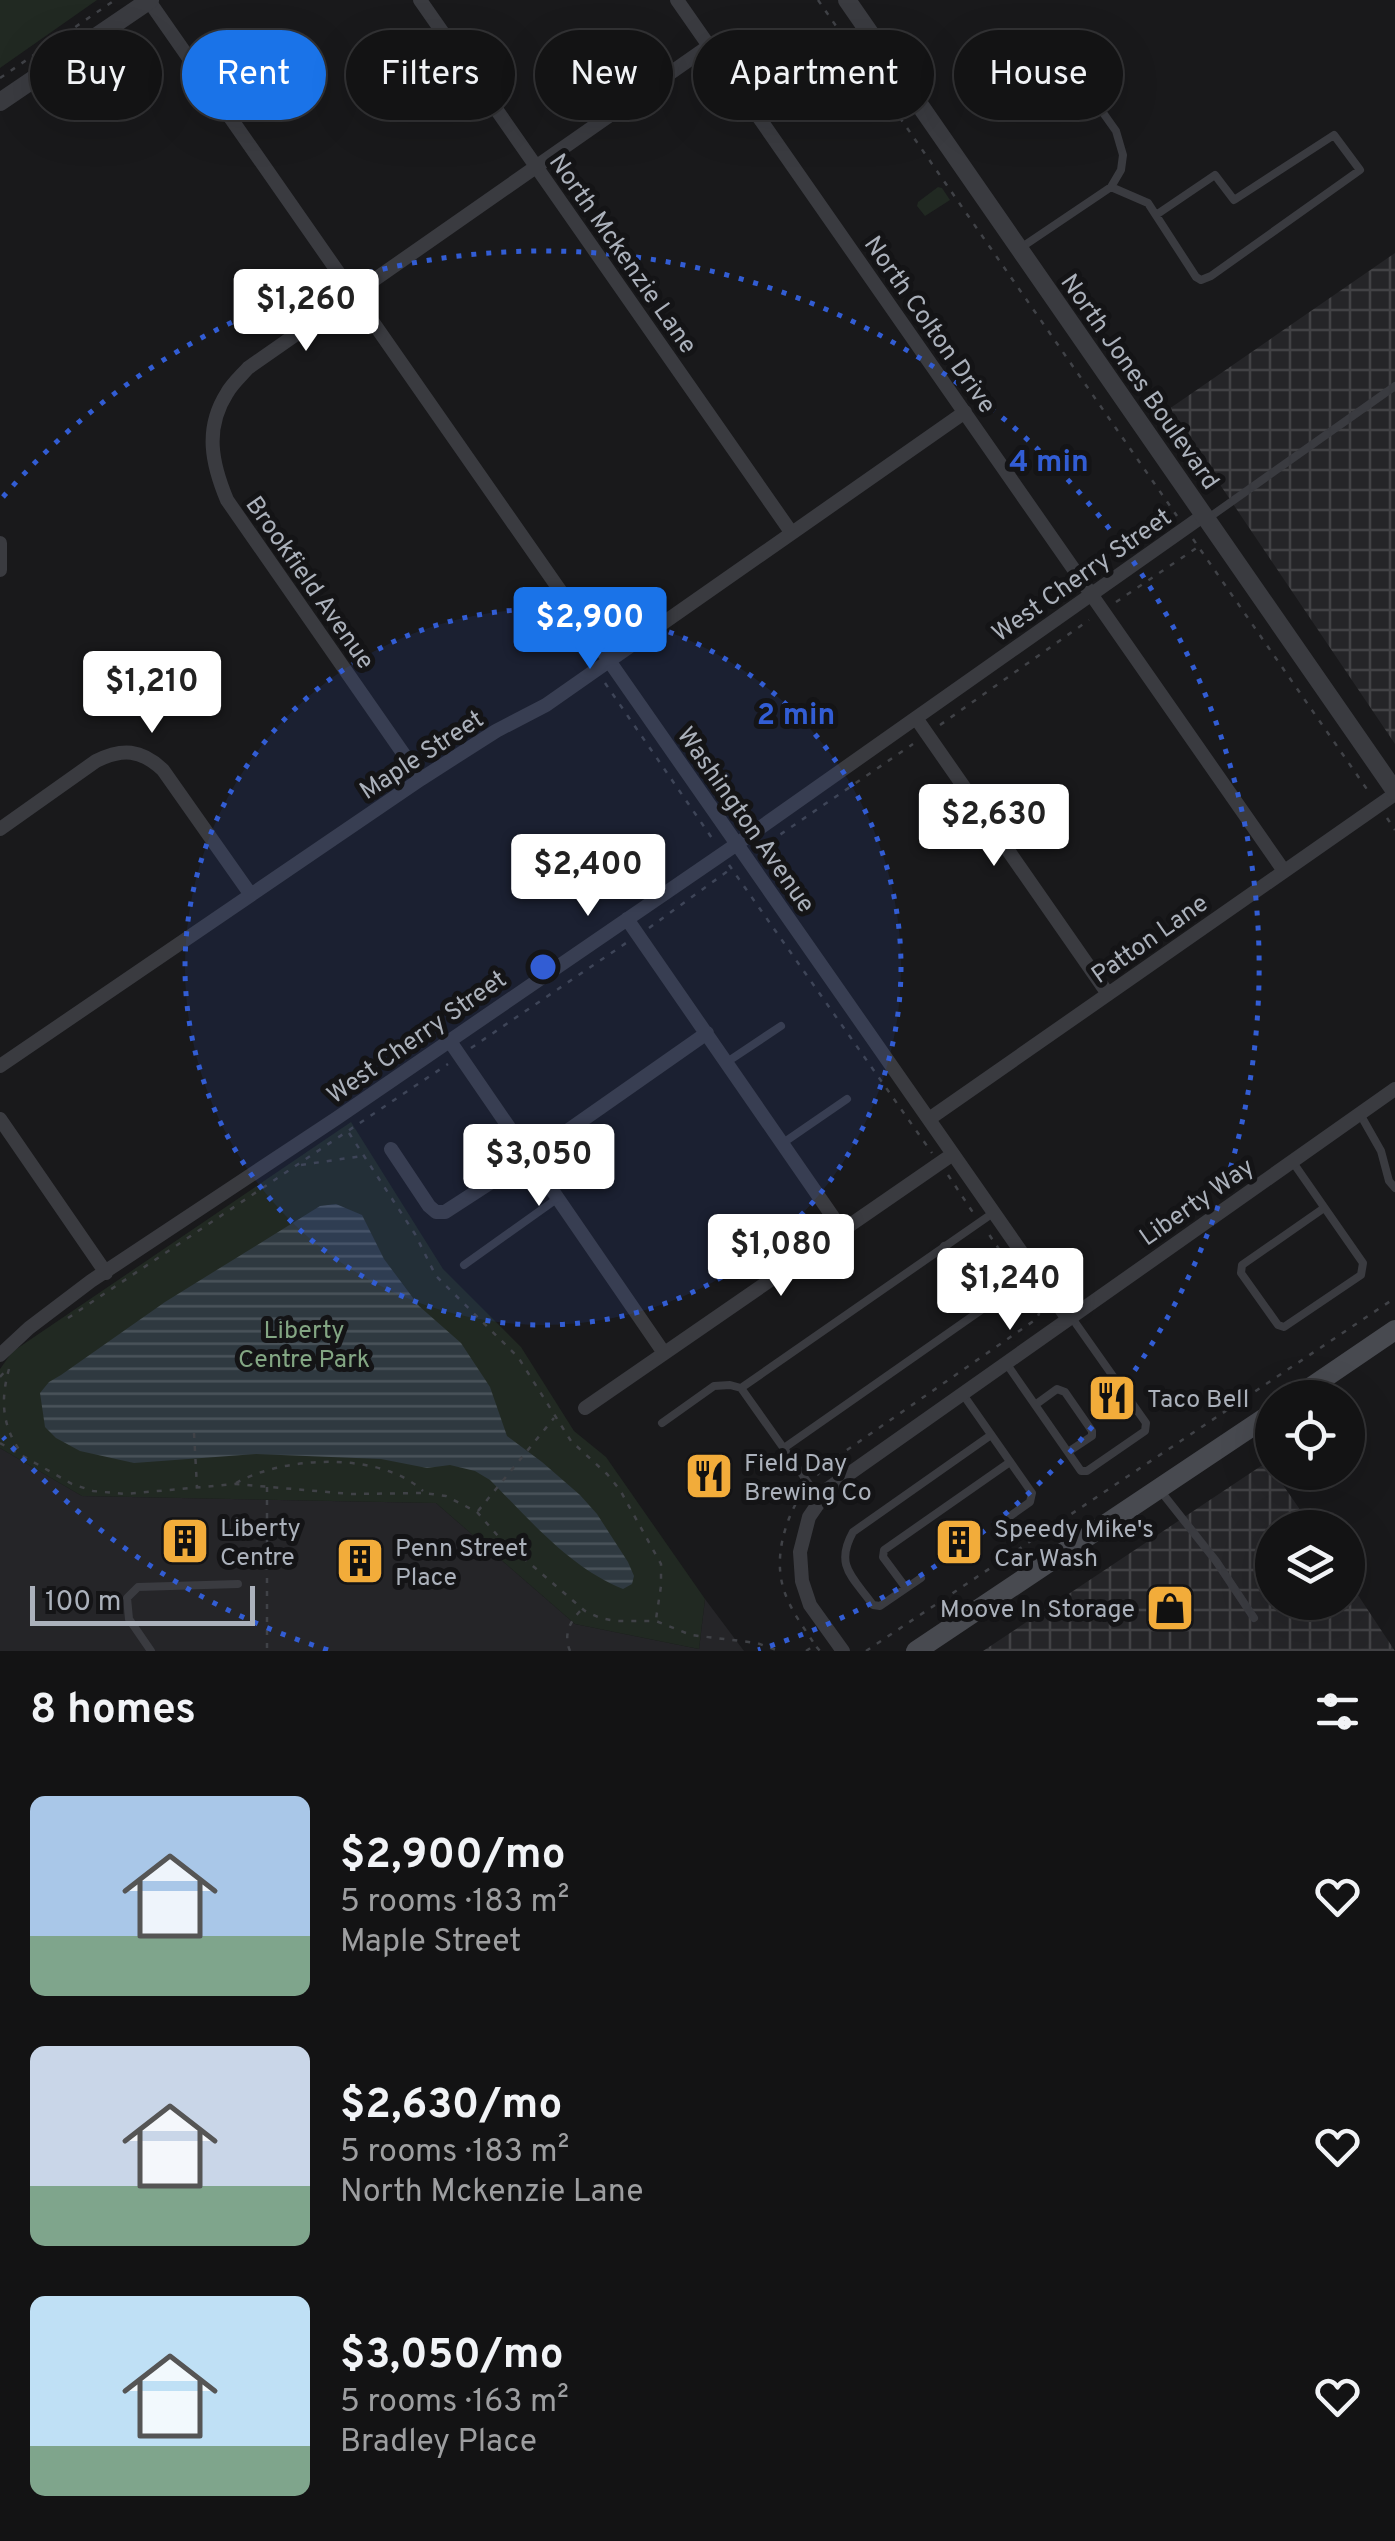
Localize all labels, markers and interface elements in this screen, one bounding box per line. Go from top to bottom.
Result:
chip: Buy [30,30,162,120]
chip: Rent [182,30,326,120]
chip: Filters [346,30,515,120]
chip: New [535,30,673,120]
chip: Apartment [693,30,934,120]
chip: House [954,30,1123,120]
street label: North Mckenzie Lane [540,148,703,361]
street label: North Colton Drive [855,231,1002,421]
pin: $1,260 [225,269,387,354]
street label: North Jones Boulevard [1052,269,1225,497]
text: $1,260 [256,281,356,321]
text: 4 min [1009,445,1089,482]
street label: Brookfield Avenue [237,491,380,676]
street label: West Cherry Street [987,502,1179,650]
pin: $2,900 [509,587,671,672]
text: $2,900 [536,599,644,639]
pin: $1,210 [71,651,233,736]
text: $1,210 [105,663,199,703]
text: 2 min [757,698,835,735]
street label: Maple Street [355,705,491,809]
street label: Washington Avenue [668,722,821,920]
pin: $2,630 [913,784,1075,869]
text: $2,630 [941,796,1047,836]
pin: $2,400 [507,834,669,919]
text: $2,400 [533,846,643,886]
street label: Patton Lane [1086,889,1215,992]
centre of rings [525,949,561,985]
street label: West Cherry Street [322,964,514,1112]
pin: $3,050 [458,1124,620,1209]
text: $3,050 [485,1136,593,1176]
street label: Liberty Way [1134,1152,1261,1255]
pin: $1,080 [700,1214,862,1299]
text: $1,080 [730,1226,832,1266]
pin: $1,240 [929,1248,1091,1333]
text: $1,240 [959,1260,1061,1300]
park label: Liberty Centre Park [238,1316,370,1377]
restaurant icon: Taco Bell [1086,1372,1138,1424]
map controls [1255,1380,1365,1620]
button: locate [1255,1380,1365,1490]
place label: Taco Bell [1147,1385,1249,1417]
place label: Field Day Brewing Co [744,1449,872,1510]
restaurant icon: Field Day Brewing Co [683,1450,735,1502]
button: layers [1255,1510,1365,1620]
place label: Liberty Centre [220,1514,301,1575]
building icon: Liberty Centre [159,1515,211,1567]
place label: Speedy Mike's Car Wash [994,1515,1154,1576]
building icon: Speedy Mike's Car Wash [933,1516,985,1568]
place label: Penn Street Place [395,1534,528,1595]
building icon: Penn Street Place [334,1535,386,1587]
scale bar [30,1581,255,1626]
shop icon: Moove In Storage [1144,1582,1196,1634]
text: 100 m [45,1585,121,1621]
place label: Moove In Storage [940,1595,1135,1627]
icon: filters [1310,1684,1365,1739]
text: 8 homes [30,1685,196,1738]
text: $2,900/mo [340,1830,566,1883]
icon: home [110,1836,230,1956]
icon: heart [1310,1869,1365,1924]
text: 5 rooms · 183 m² [340,1883,569,1923]
text: Maple Street [340,1923,521,1963]
text: $2,630/mo [340,2080,562,2133]
icon: home [110,2086,230,2206]
icon: heart [1310,2119,1365,2174]
text: 5 rooms · 183 m² [340,2133,569,2173]
text: North Mckenzie Lane [340,2173,644,2213]
text: $3,050/mo [340,2330,564,2383]
icon: home [110,2336,230,2456]
icon: heart [1310,2369,1365,2424]
text: 5 rooms · 163 m² [340,2383,569,2423]
text: Bradley Place [340,2423,537,2463]

